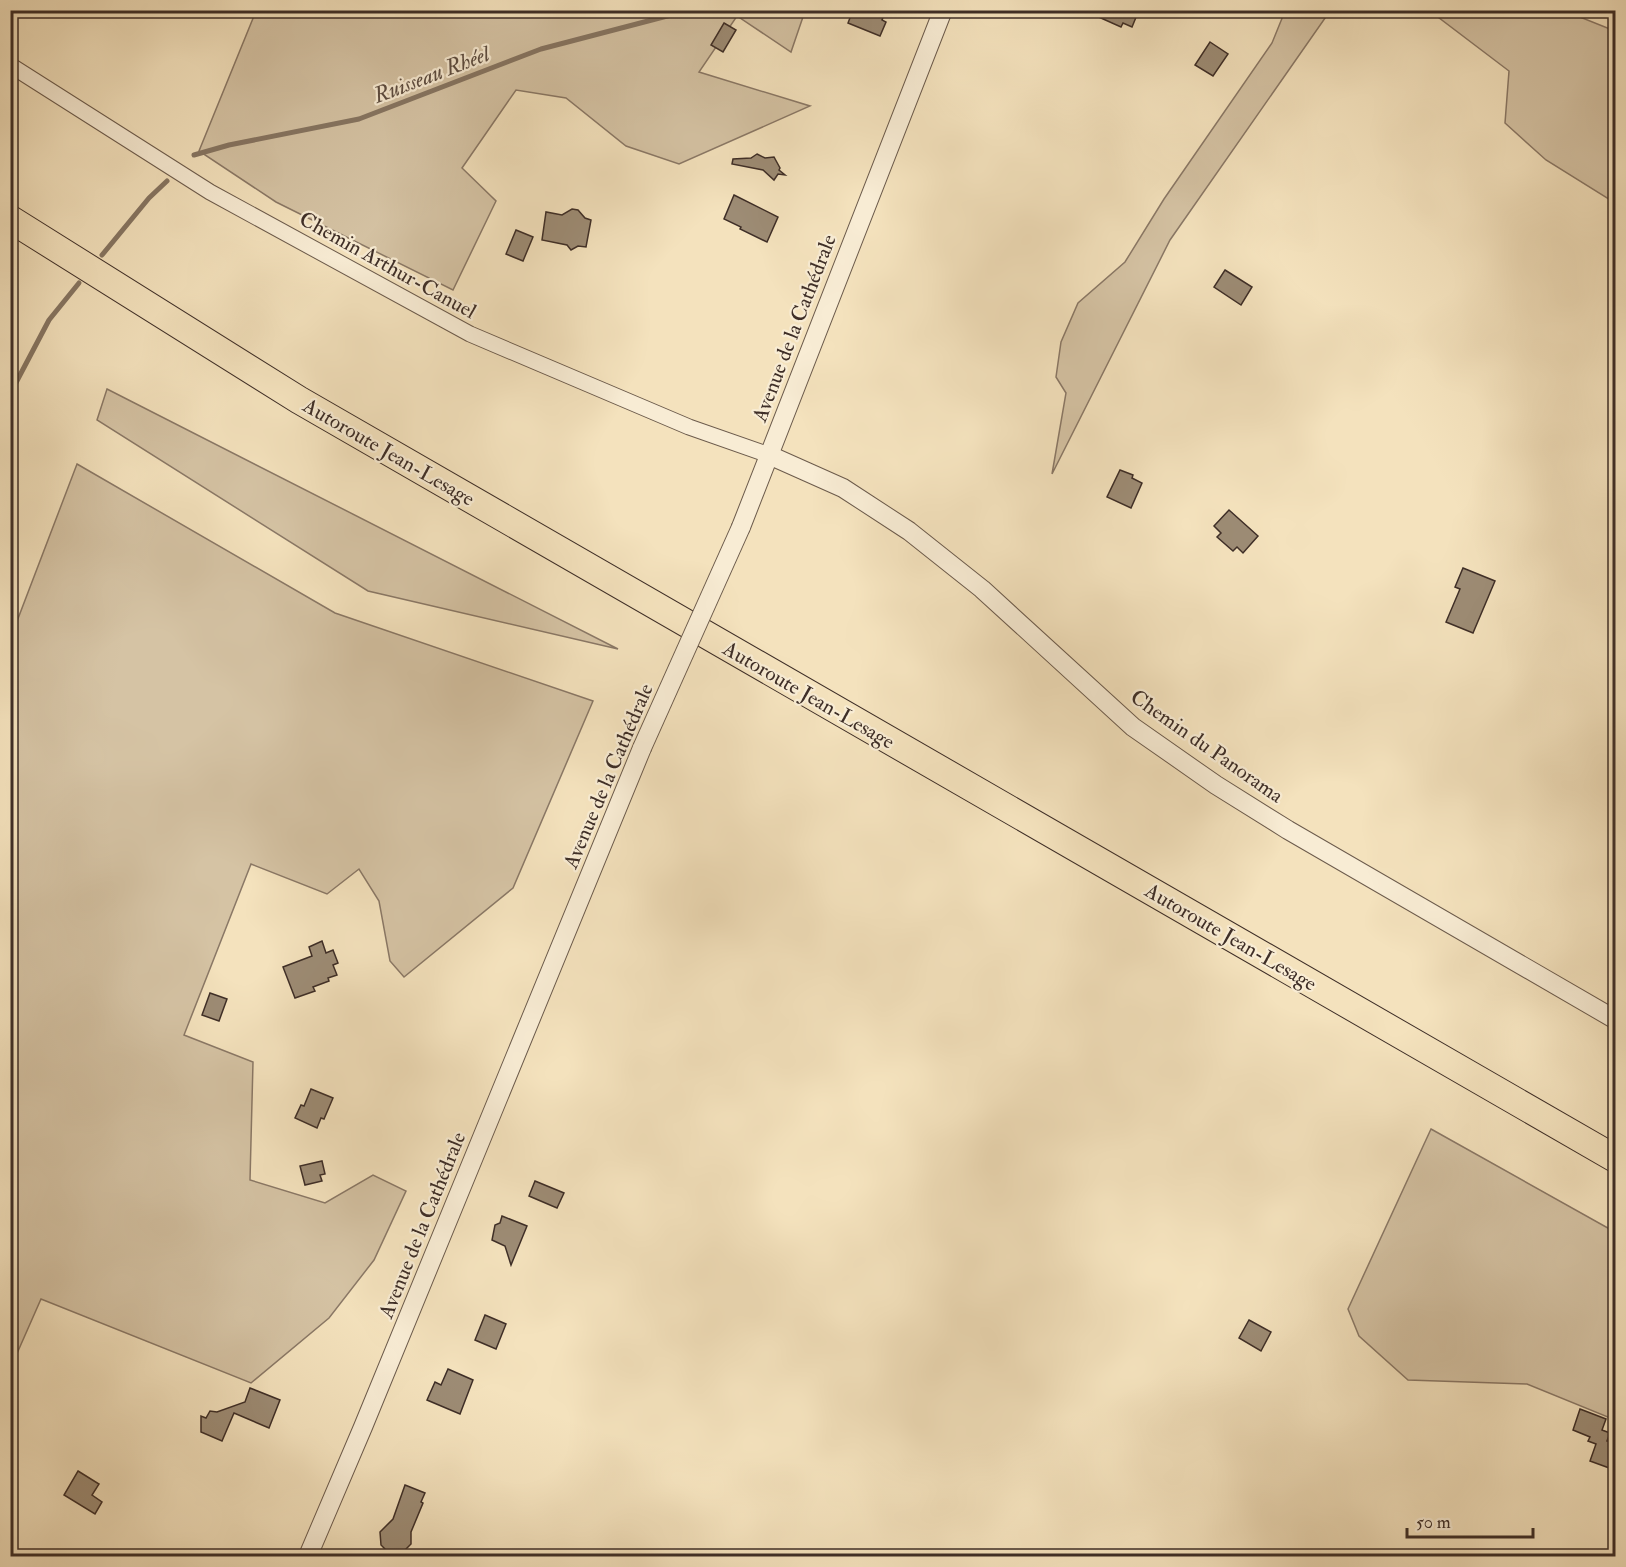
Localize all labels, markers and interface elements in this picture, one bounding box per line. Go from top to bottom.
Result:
water label: Ruisseau Rhéel [368,39,495,110]
street label: Chemin Arthur-Canuel [294,206,482,326]
street label: Avenue de la Cathédrale [746,230,843,427]
street label: Autoroute Jean-Lesage [297,392,480,513]
street label: Autoroute Jean-Lesage [717,635,900,756]
street label: Avenue de la Cathédrale [557,679,660,874]
street label: Chemin du Panorama [1125,684,1289,809]
street label: Autoroute Jean-Lesage [1139,877,1322,998]
street label: Avenue de la Cathédrale [372,1128,472,1323]
scale bar [1407,1501,1533,1539]
text: 50 m [1416,1511,1451,1534]

